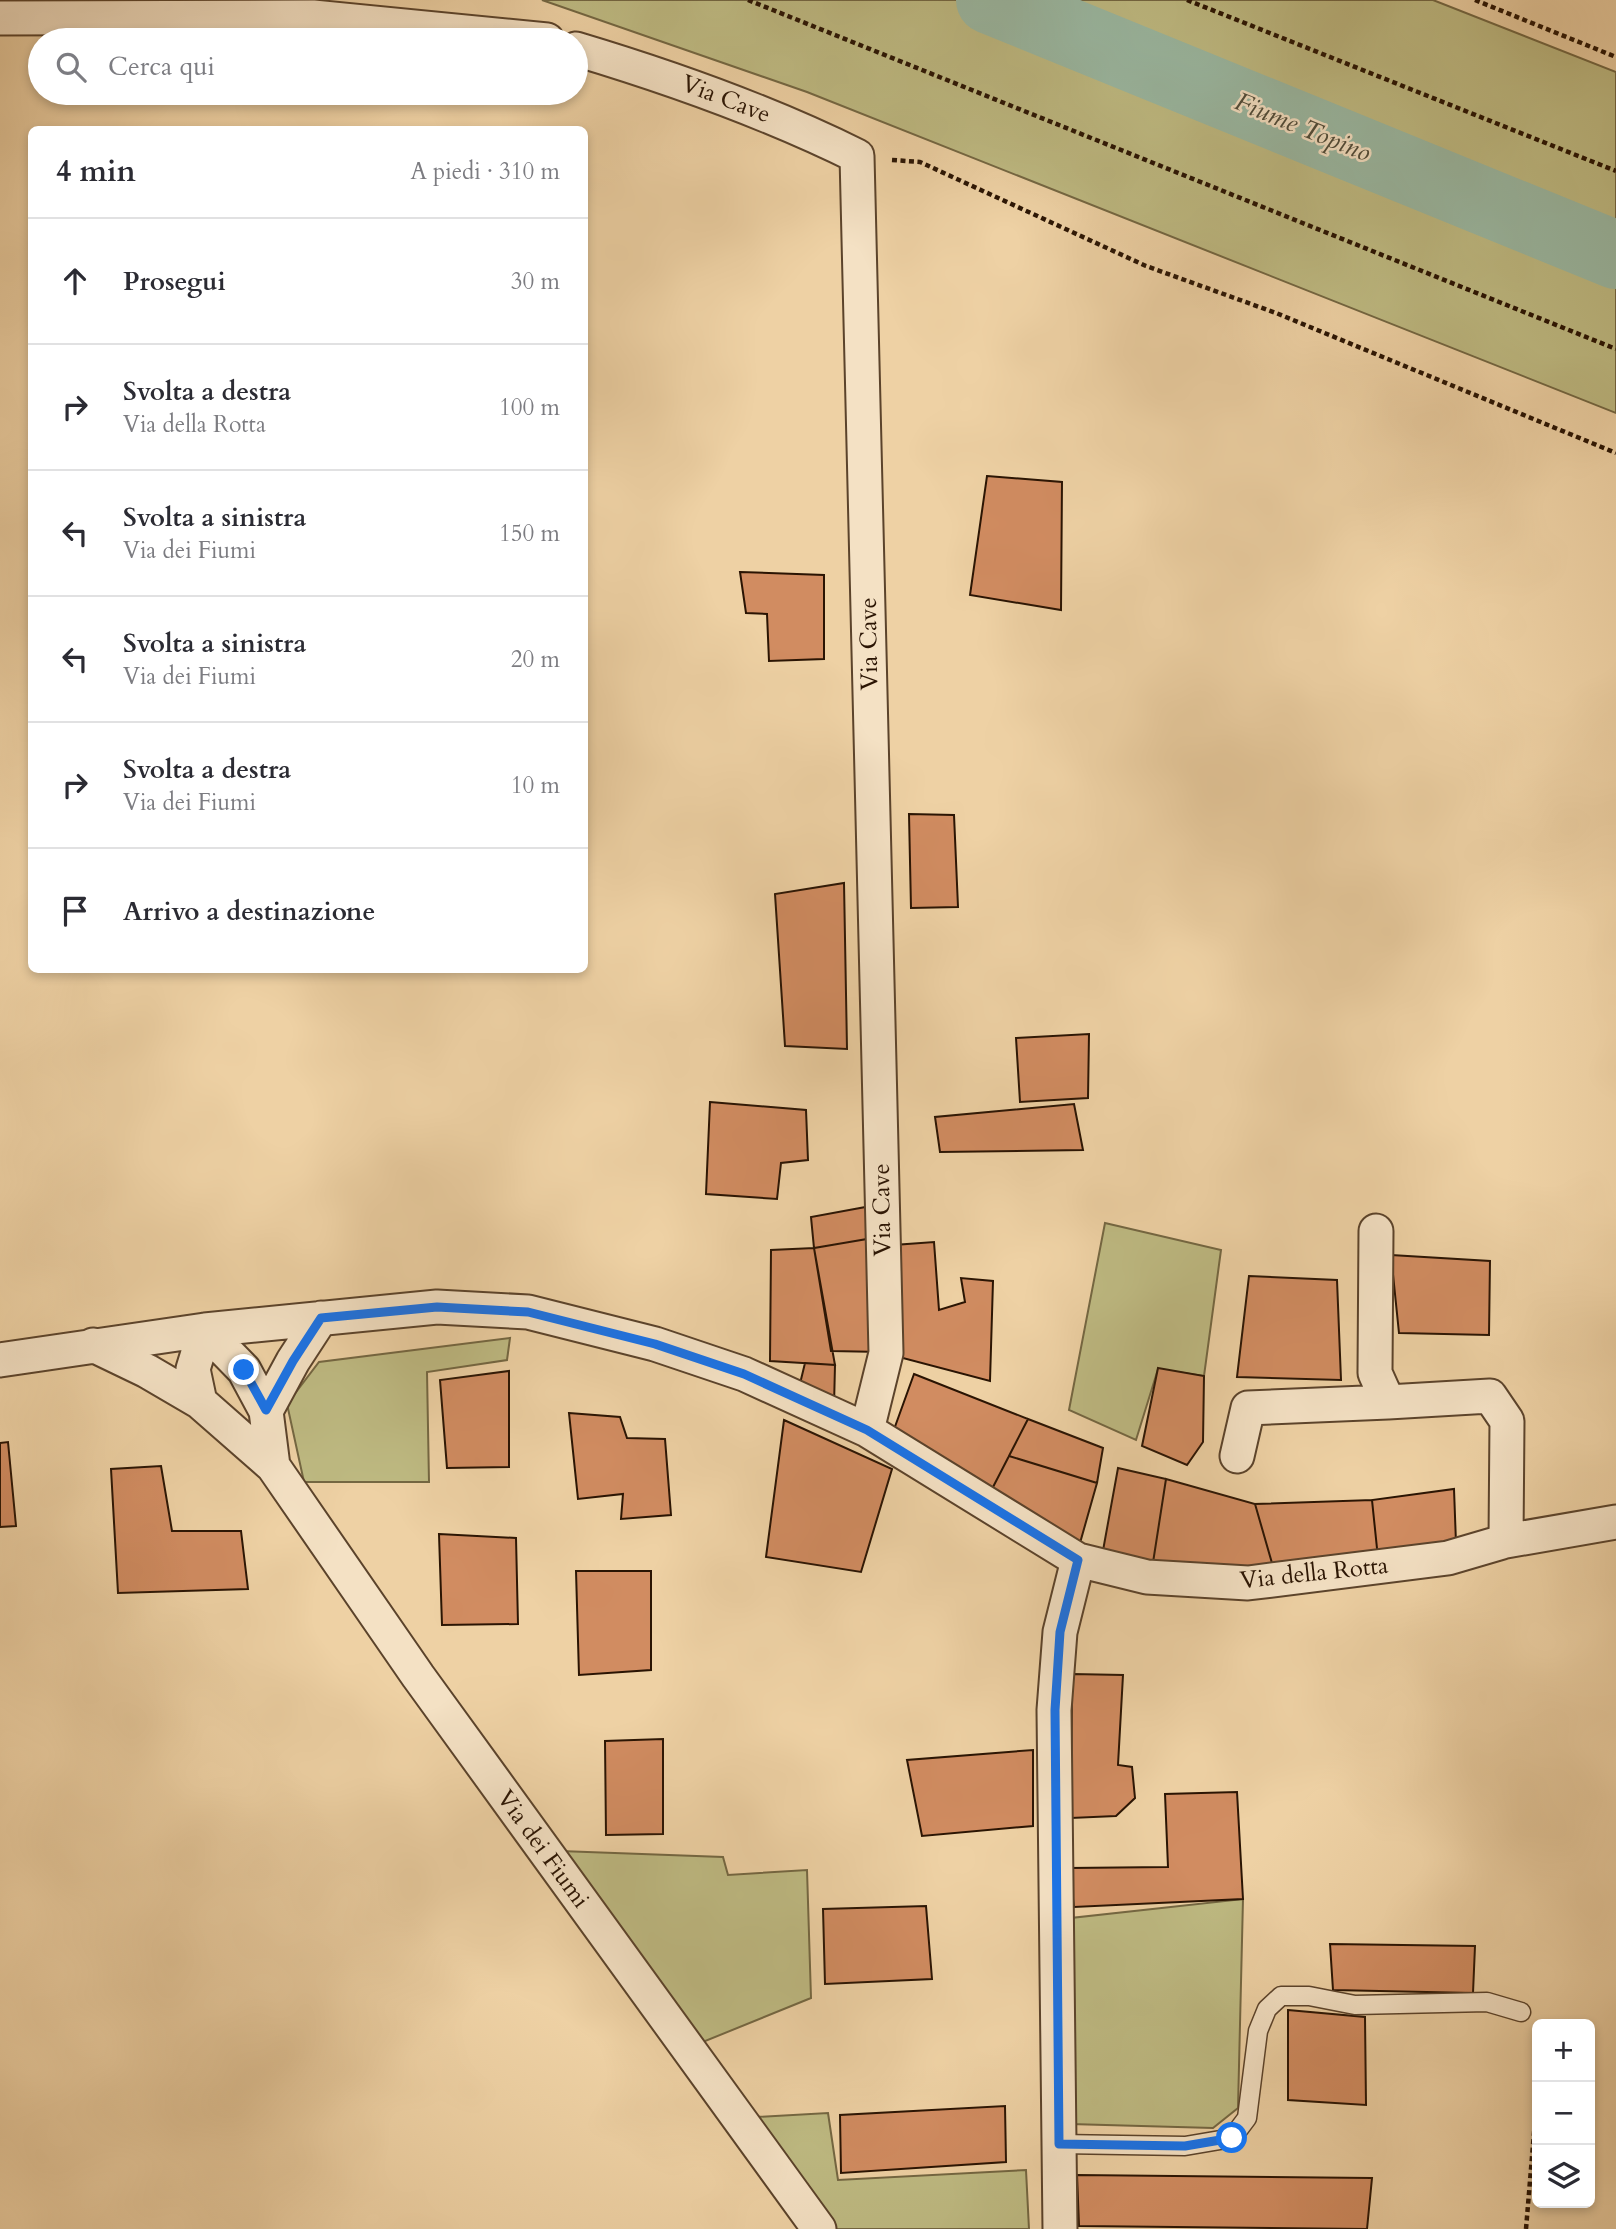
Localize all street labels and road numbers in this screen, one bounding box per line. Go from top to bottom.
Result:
street label: Via Cave [677,67,775,131]
street label: Via Cave [852,597,886,691]
street label: Via Cave [865,1163,899,1257]
street label: Via della Rotta [1238,1549,1390,1597]
street label: Via dei Fiumi [489,1783,597,1915]

